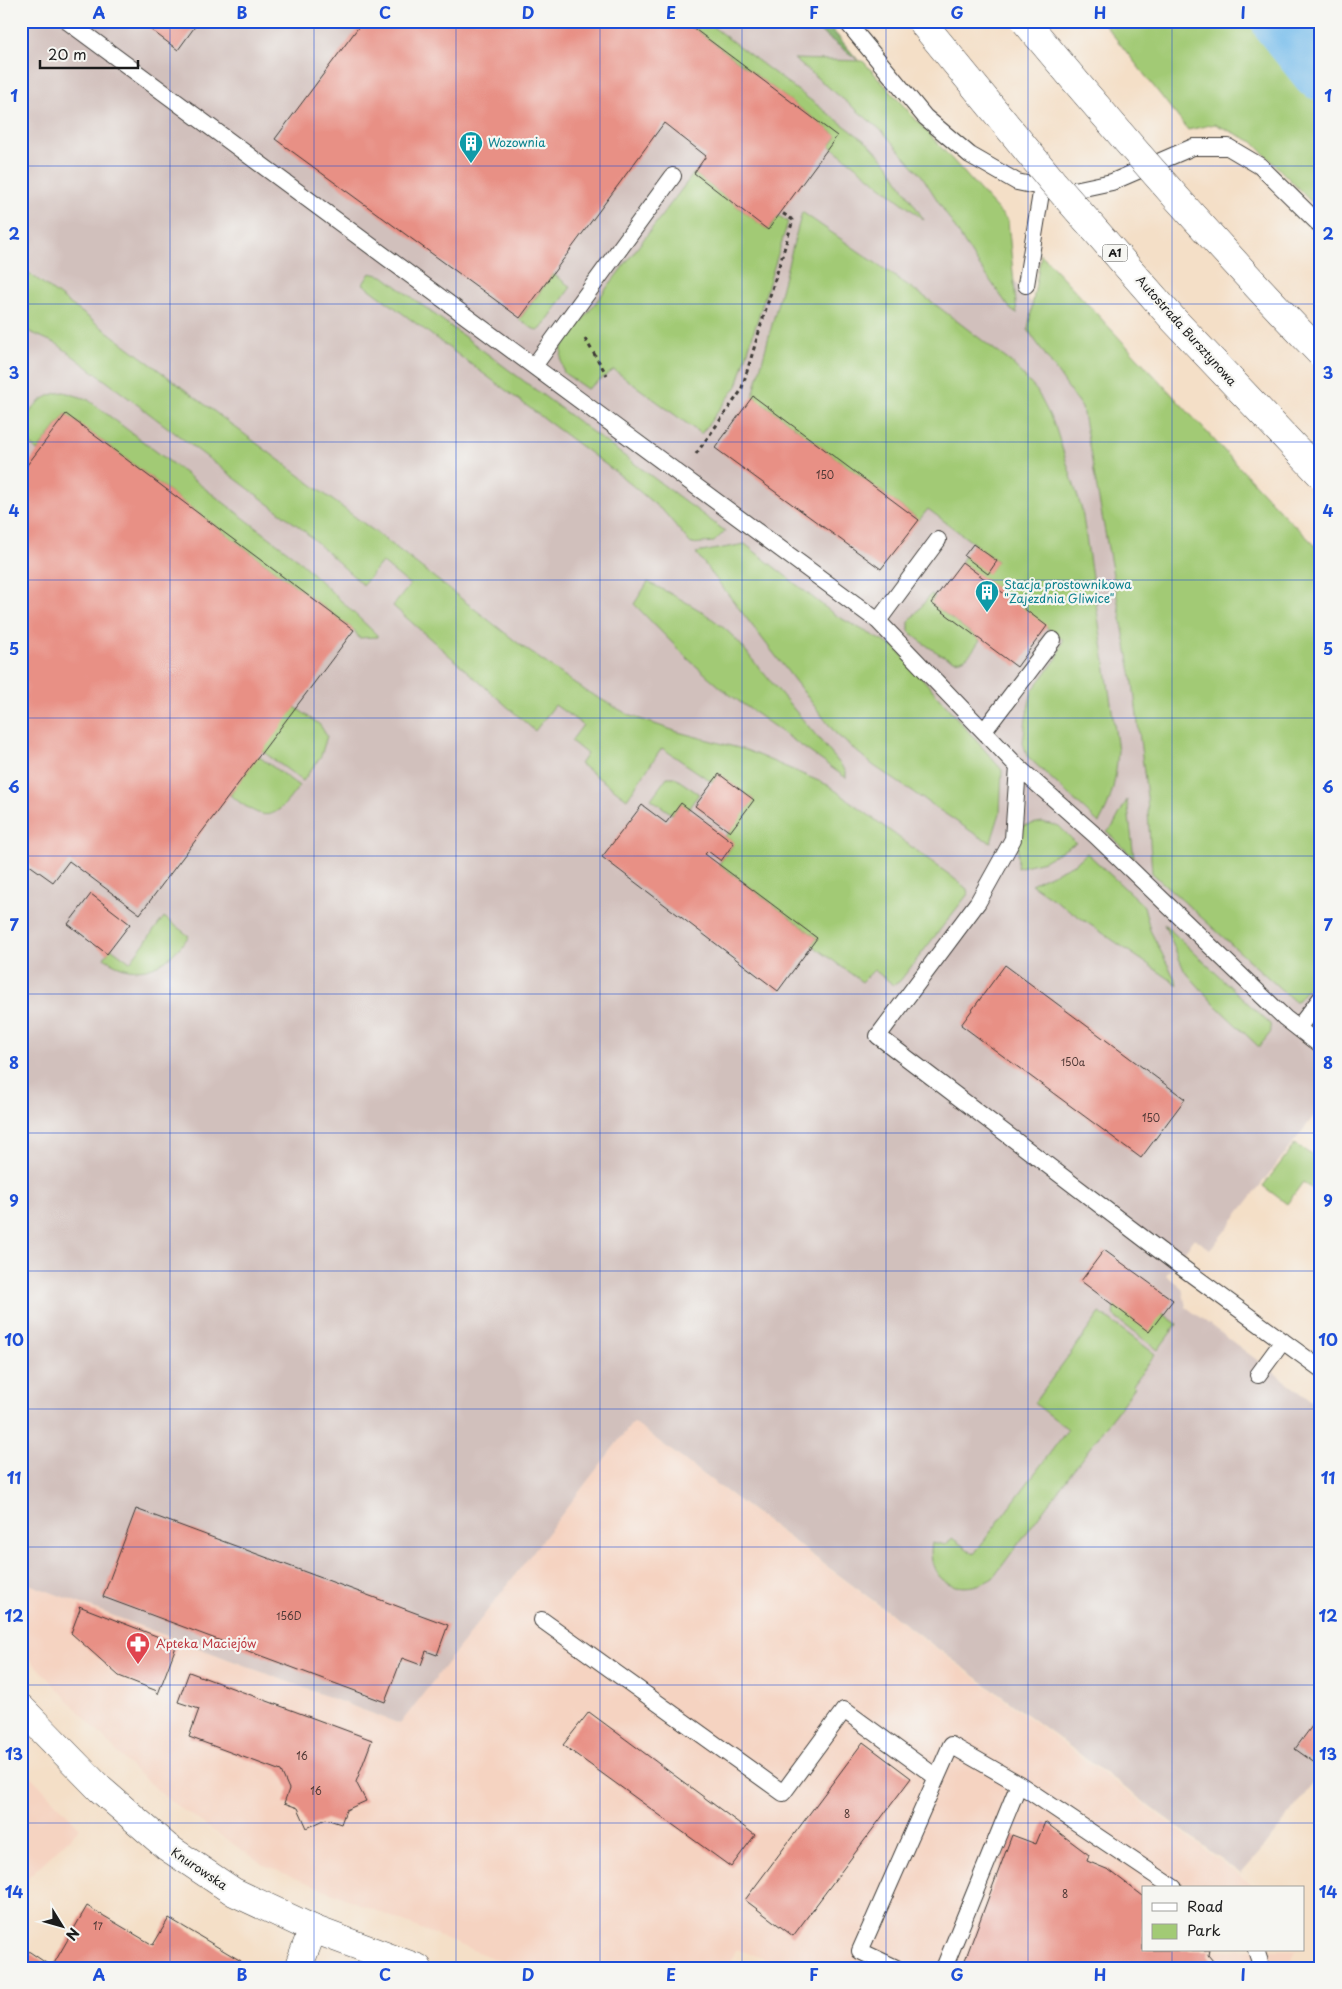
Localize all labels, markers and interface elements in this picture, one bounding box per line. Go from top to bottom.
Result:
text: A [93,0,106,24]
text: B [237,0,248,24]
text: C [379,0,391,24]
text: D [522,0,534,24]
text: E [666,0,676,24]
text: F [809,0,819,24]
text: G [950,0,964,24]
text: H [1094,0,1106,24]
text: I [1240,0,1246,24]
scale bar [40,38,138,70]
text: 20 m [48,42,87,65]
text: 1 [10,83,18,107]
text: 1 [1324,83,1332,107]
building icon: Wozownia [458,130,484,164]
place label: Wozownia [488,133,546,151]
text: 2 [8,221,20,245]
text: 2 [1322,221,1334,245]
road number: A1 [1102,244,1128,262]
street label: Autostrada Bursztynowa [1132,271,1242,390]
text: 3 [9,360,19,384]
text: 3 [1323,360,1333,384]
house number: 150 [816,467,834,482]
text: 4 [9,498,20,522]
text: 4 [1323,498,1334,522]
place label: Stacja prostownikowa "Zajezdnia Gliwice" [1004,575,1132,607]
building icon: Stacja prostownikowa "Zajezdnia Gliwice" [974,579,1000,613]
text: 5 [9,636,19,660]
text: 5 [1323,636,1333,660]
text: 6 [8,774,20,798]
text: 6 [1322,774,1334,798]
text: 7 [9,912,19,936]
text: 7 [1323,912,1333,936]
text: 8 [9,1050,19,1074]
text: 8 [1323,1050,1333,1074]
house number: 150a [1061,1054,1086,1069]
house number: 150 [1142,1110,1160,1125]
text: 9 [9,1188,19,1212]
text: 9 [1323,1188,1333,1212]
text: 10 [4,1327,24,1351]
text: 10 [1318,1327,1338,1351]
text: 11 [7,1465,21,1489]
text: 11 [1321,1465,1335,1489]
text: 12 [5,1603,23,1627]
text: 12 [1319,1603,1337,1627]
house number: 156D [276,1608,302,1623]
pharmacy icon: Apteka Maciejów [125,1631,151,1665]
place label: Apteka Maciejów [156,1634,257,1652]
text: 13 [5,1741,23,1765]
text: 13 [1319,1741,1337,1765]
house number: 16 [296,1748,308,1763]
house number: 16 [310,1783,322,1798]
house number: 8 [844,1806,850,1821]
street label: Knurowska [168,1843,232,1894]
text: 14 [5,1879,23,1903]
text: 14 [1319,1879,1337,1903]
house number: 8 [1062,1886,1068,1901]
legend [1142,1886,1304,1952]
text: Road [1187,1894,1223,1917]
north arrow [38,1902,88,1952]
house number: 17 [93,1918,104,1933]
text: Park [1187,1918,1221,1941]
text: N [61,1923,85,1945]
text: A [93,1962,106,1986]
text: B [237,1962,248,1986]
text: C [379,1962,391,1986]
text: D [522,1962,534,1986]
text: E [666,1962,676,1986]
text: F [809,1962,819,1986]
text: G [950,1962,964,1986]
text: H [1094,1962,1106,1986]
text: I [1240,1962,1246,1986]

